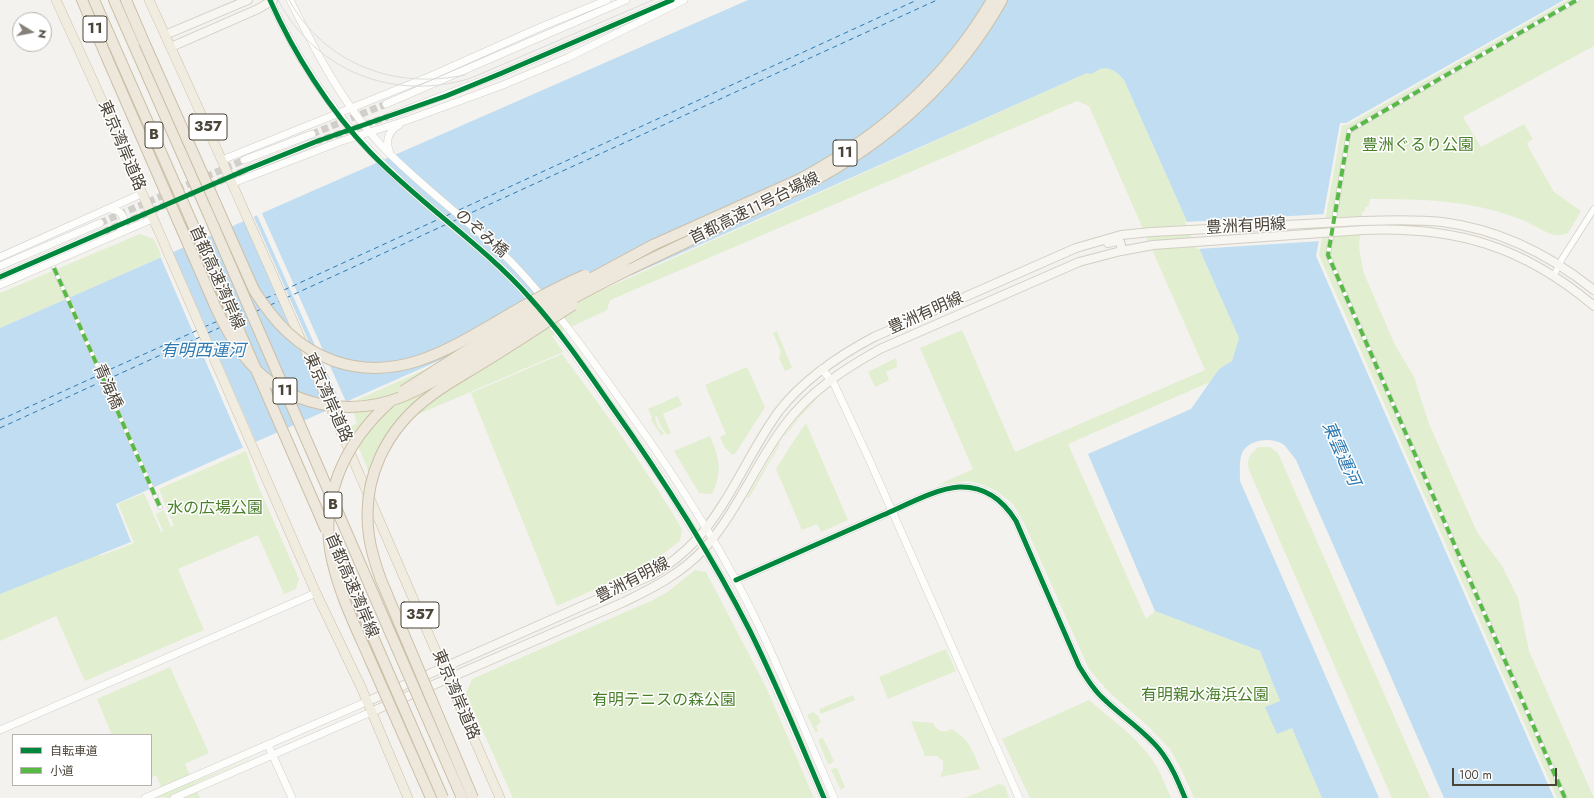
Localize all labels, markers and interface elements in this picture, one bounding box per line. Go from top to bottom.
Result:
north arrow [12,12,52,52]
road number: 11 [83,16,107,42]
text: N [34,28,51,40]
street label: 東京湾岸道路 [93,98,149,194]
road number: 357 [189,114,227,140]
road number: B [145,122,163,148]
park label: 豊洲ぐるり公園 [1362,136,1474,156]
road number: 11 [833,140,857,166]
street label: 首都高速11号台場線 [687,169,823,249]
street label: のぞみ橋 [451,206,511,262]
street label: 豊洲有明線 [1206,215,1286,239]
street label: 首都高速湾岸線 [184,223,248,333]
street label: 豊洲有明線 [886,289,966,339]
water label: 有明西運河 [161,342,245,362]
street label: 東京湾岸道路 [299,350,355,446]
street label: 青海橋 [88,361,126,413]
road number: 11 [273,378,297,404]
water label: 東雲運河 [1317,419,1363,489]
road number: B [324,492,342,518]
park label: 水の広場公園 [167,499,263,519]
street label: 首都高速湾岸線 [320,531,382,641]
street label: 豊洲有明線 [593,554,673,608]
road number: 357 [401,602,439,628]
street label: 東京湾岸道路 [427,647,483,743]
park label: 有明親水海浜公園 [1141,686,1269,706]
park label: 有明テニスの森公園 [592,691,736,711]
legend [12,734,152,786]
text: 自転車道 [50,742,98,760]
scale bar [1454,760,1559,786]
text: 小道 [50,762,74,780]
text: 100 m [1459,766,1492,784]

